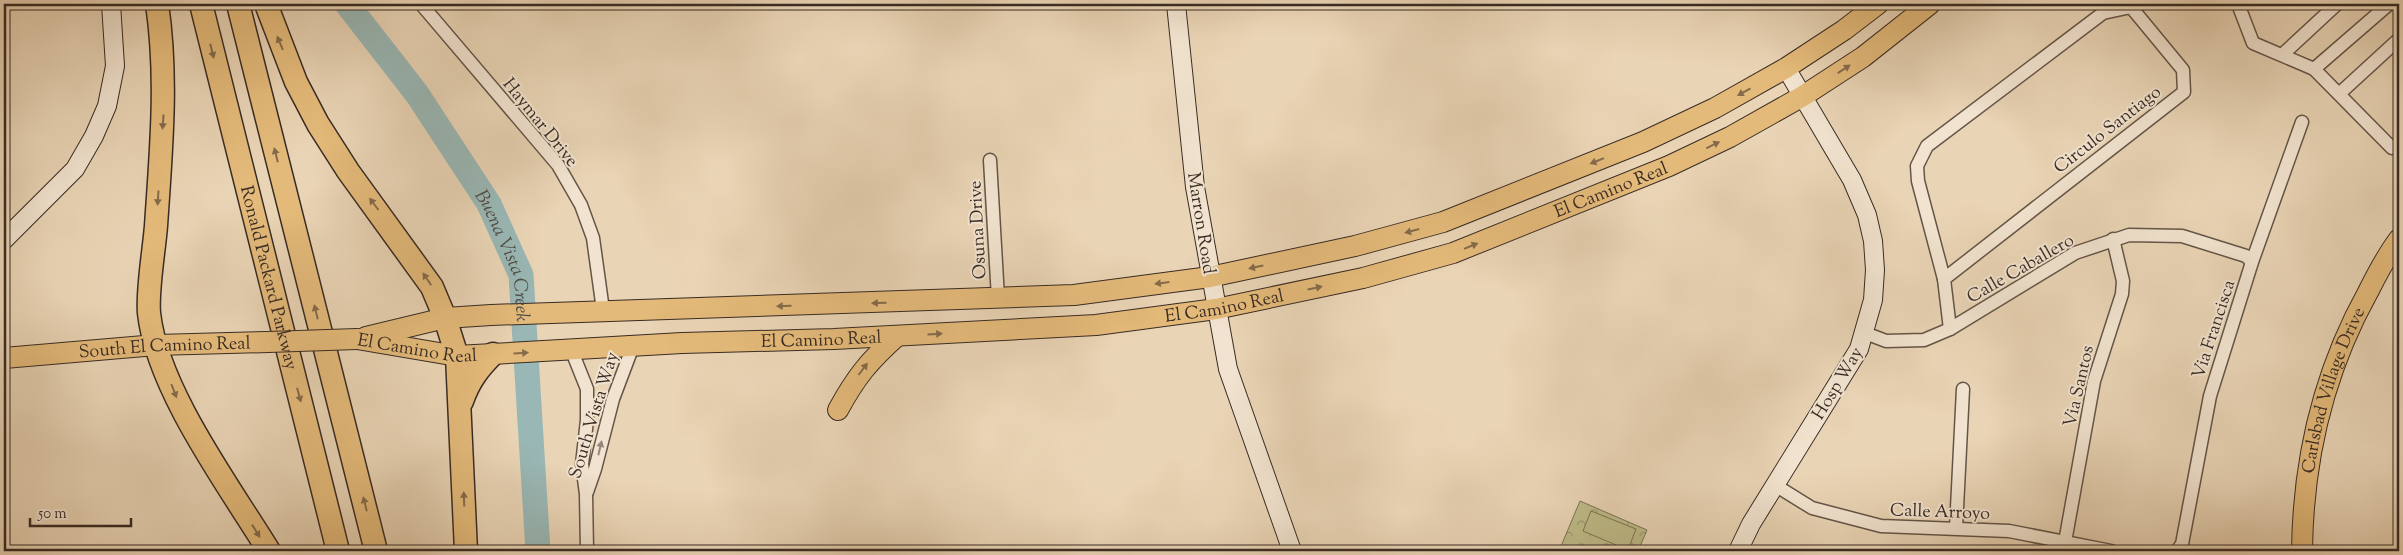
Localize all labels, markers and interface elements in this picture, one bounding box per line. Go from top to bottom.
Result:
one-way arrow [276,36,284,50]
one-way arrow [208,44,216,59]
one-way arrow [1837,64,1850,74]
street label: Haymar Drive [495,73,584,173]
street label: Circulo Santiago [2049,80,2168,181]
one-way arrow [1737,87,1750,96]
one-way arrow [159,114,167,130]
one-way arrow [1706,141,1720,149]
one-way arrow [271,147,279,162]
street label: El Camino Real [1551,157,1672,226]
one-way arrow [1589,157,1604,165]
street label: Marron Road [1179,170,1221,276]
street label: Osuna Drive [963,180,995,280]
street label: Ronald Packard Parkway [232,183,303,373]
water label: Buena Vista Creek [467,185,535,323]
one-way arrow [153,190,161,206]
one-way arrow [368,198,379,211]
one-way arrow [1405,227,1420,235]
street label: Calle Caballero [1963,228,2080,311]
one-way arrow [1464,242,1479,249]
one-way arrow [1248,264,1264,272]
one-way arrow [422,272,432,286]
street label: Via Francisca [2187,277,2243,382]
one-way arrow [1154,279,1170,287]
street label: El Camino Real [1163,284,1287,331]
one-way arrow [1307,284,1322,292]
one-way arrow [871,299,887,307]
one-way arrow [776,302,792,310]
street label: Carlsbad Village Drive [2297,303,2373,475]
one-way arrow [311,305,319,320]
street label: El Camino Real [761,325,882,356]
street label: El Camino Real [355,328,478,371]
one-way arrow [927,329,943,337]
street label: South El Camino Real [78,331,251,367]
street label: Hosp Way [1807,343,1871,425]
street label: Via Santos [2058,343,2102,430]
one-way arrow [513,348,529,356]
street label: South Vista Way [563,349,627,482]
one-way arrow [857,363,868,376]
one-way arrow [170,384,178,399]
one-way arrow [295,388,303,403]
one-way arrow [596,440,604,455]
one-way arrow [460,491,468,507]
scale bar [30,495,131,527]
one-way arrow [361,496,369,511]
street label: Calle Arroyo [1889,498,1991,528]
text: 50 m [37,504,67,525]
one-way arrow [252,524,261,537]

